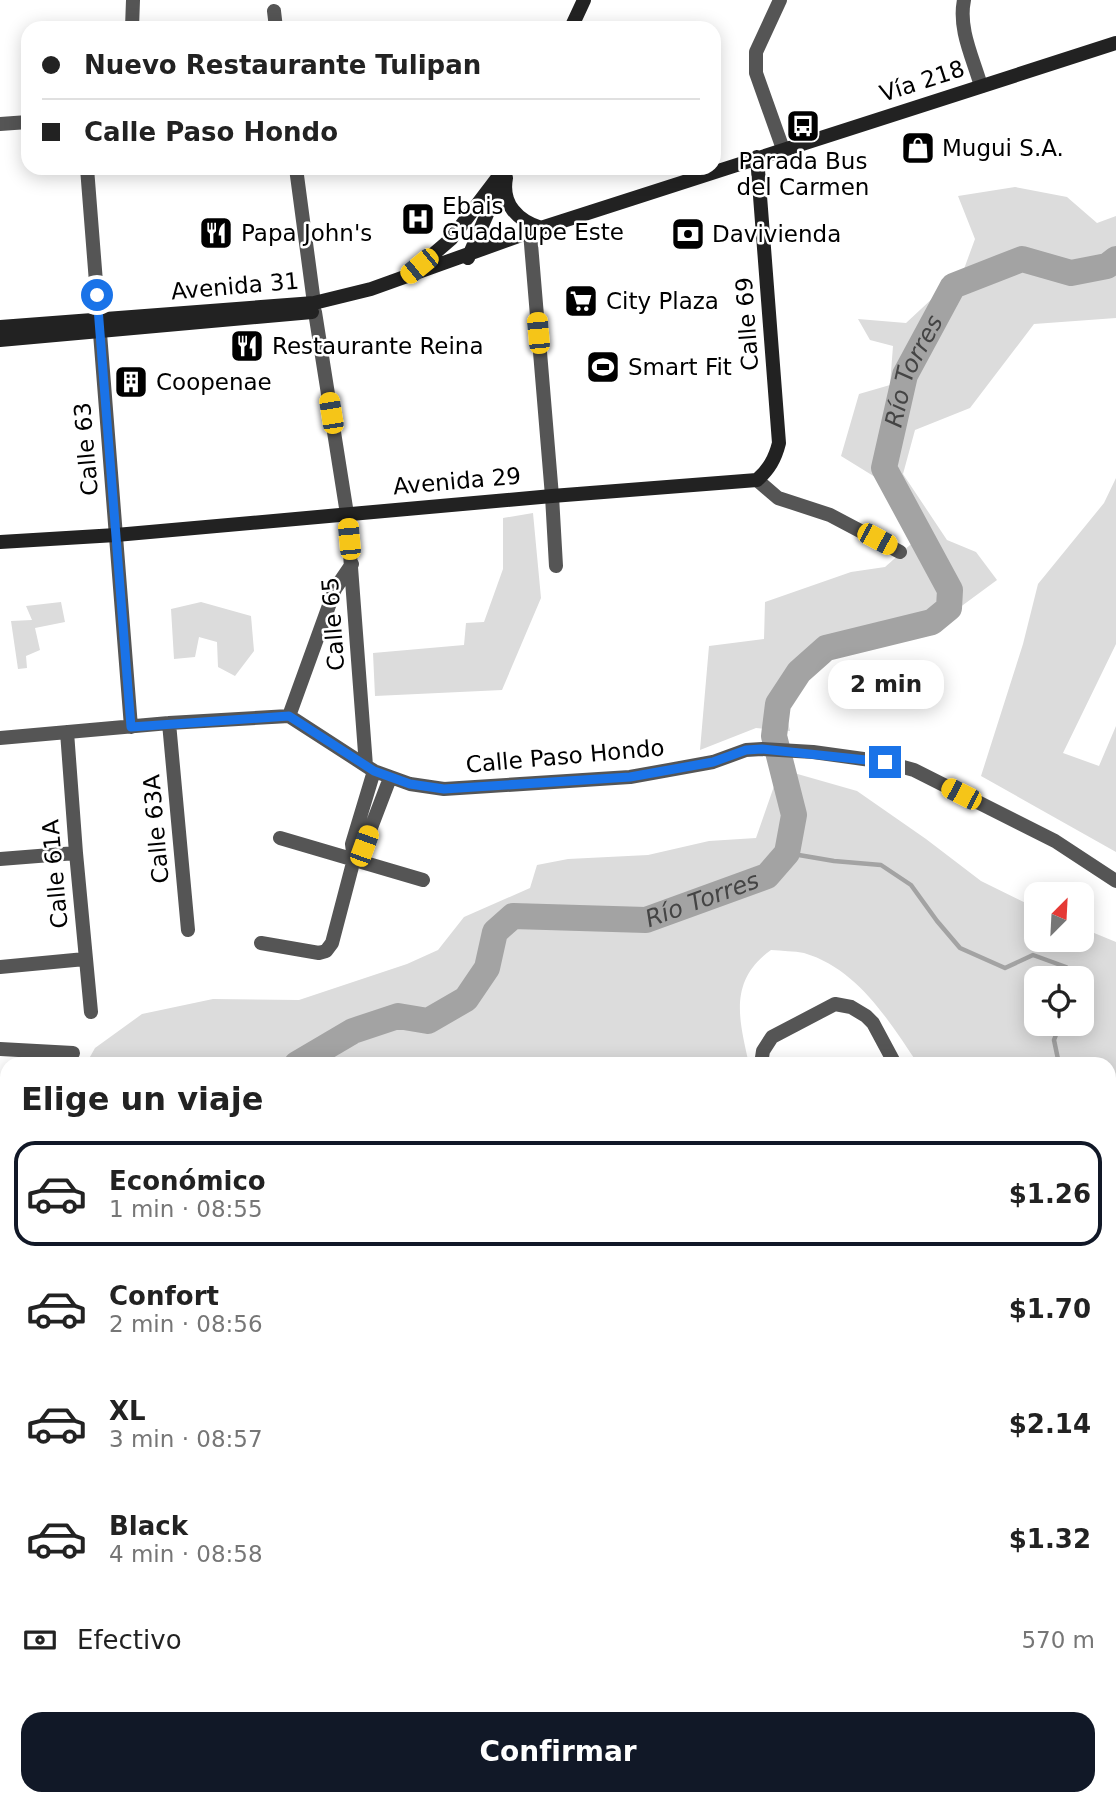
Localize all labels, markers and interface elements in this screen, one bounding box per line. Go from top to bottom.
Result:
text: Nuevo Restaurante Tulipan [84,50,481,80]
street label: Vía 218 [876,55,968,107]
bus stop icon: Parada Bus del Carmen [784,107,822,145]
text: Calle Paso Hondo [84,117,338,147]
shop icon: Mugui S.A. [899,129,937,167]
place label: Mugui S.A. [942,135,1064,161]
place label: Parada Bus del Carmen [737,148,869,200]
place label: Ebais Guadalupe Este [442,193,624,245]
hospital icon: Ebais Guadalupe Este [399,200,437,238]
restaurant icon: Papa John's [197,214,235,252]
bank icon: Davivienda [669,215,707,253]
place label: Papa John's [241,220,372,246]
place label: Davivienda [712,221,841,247]
car [397,245,442,287]
street label: Avenida 31 [170,267,300,305]
street label: Calle 69 [731,276,763,372]
route start [81,279,113,311]
supermarket icon: City Plaza [562,282,600,320]
place label: City Plaza [606,288,719,314]
water label: Río Torres [880,310,949,430]
car [526,311,551,355]
restaurant icon: Restaurante Reina [228,327,266,365]
place label: Restaurante Reina [272,333,484,359]
sports icon: Smart Fit [584,348,622,386]
place label: Smart Fit [628,354,732,380]
building icon: Coopenae [112,363,150,401]
place label: Coopenae [156,369,272,395]
car [318,391,345,435]
street label: Calle 63 [69,401,103,497]
street label: Avenida 29 [392,462,522,500]
car [337,517,362,561]
car [854,520,901,558]
street label: Calle 65 [317,576,349,672]
callout: 2 min [827,660,943,710]
text: 2 min [850,671,922,697]
street label: Calle Paso Hondo [465,734,665,778]
route end [869,746,901,778]
street label: Calle 63A [138,773,174,885]
car [938,775,985,813]
street label: Calle 61A [37,818,73,930]
car [347,823,382,869]
water label: Río Torres [641,866,763,933]
north arrow [1024,882,1094,952]
map controls [1024,882,1094,1036]
button: locate [1024,966,1094,1036]
text: Elige un viaje [21,1080,263,1118]
icon: car [25,1162,88,1225]
text: Económico [109,1166,266,1196]
text: $1.26 [1009,1179,1091,1209]
text: 1 min · 08:55 [109,1196,263,1222]
icon: car [25,1277,88,1340]
text: Confort [109,1281,219,1311]
text: $1.70 [1009,1294,1091,1324]
text: 2 min · 08:56 [109,1311,263,1337]
icon: car [25,1392,88,1455]
text: XL [109,1396,146,1426]
text: $2.14 [1009,1409,1091,1439]
text: 3 min · 08:57 [109,1426,263,1452]
icon: car [25,1507,88,1570]
text: Black [109,1511,188,1541]
text: $1.32 [1009,1524,1091,1554]
text: 4 min · 08:58 [109,1541,263,1567]
icon: cash [21,1621,59,1659]
text: Efectivo [77,1625,182,1655]
text: 570 m [1021,1627,1095,1653]
button: Confirmar [21,1712,1095,1792]

